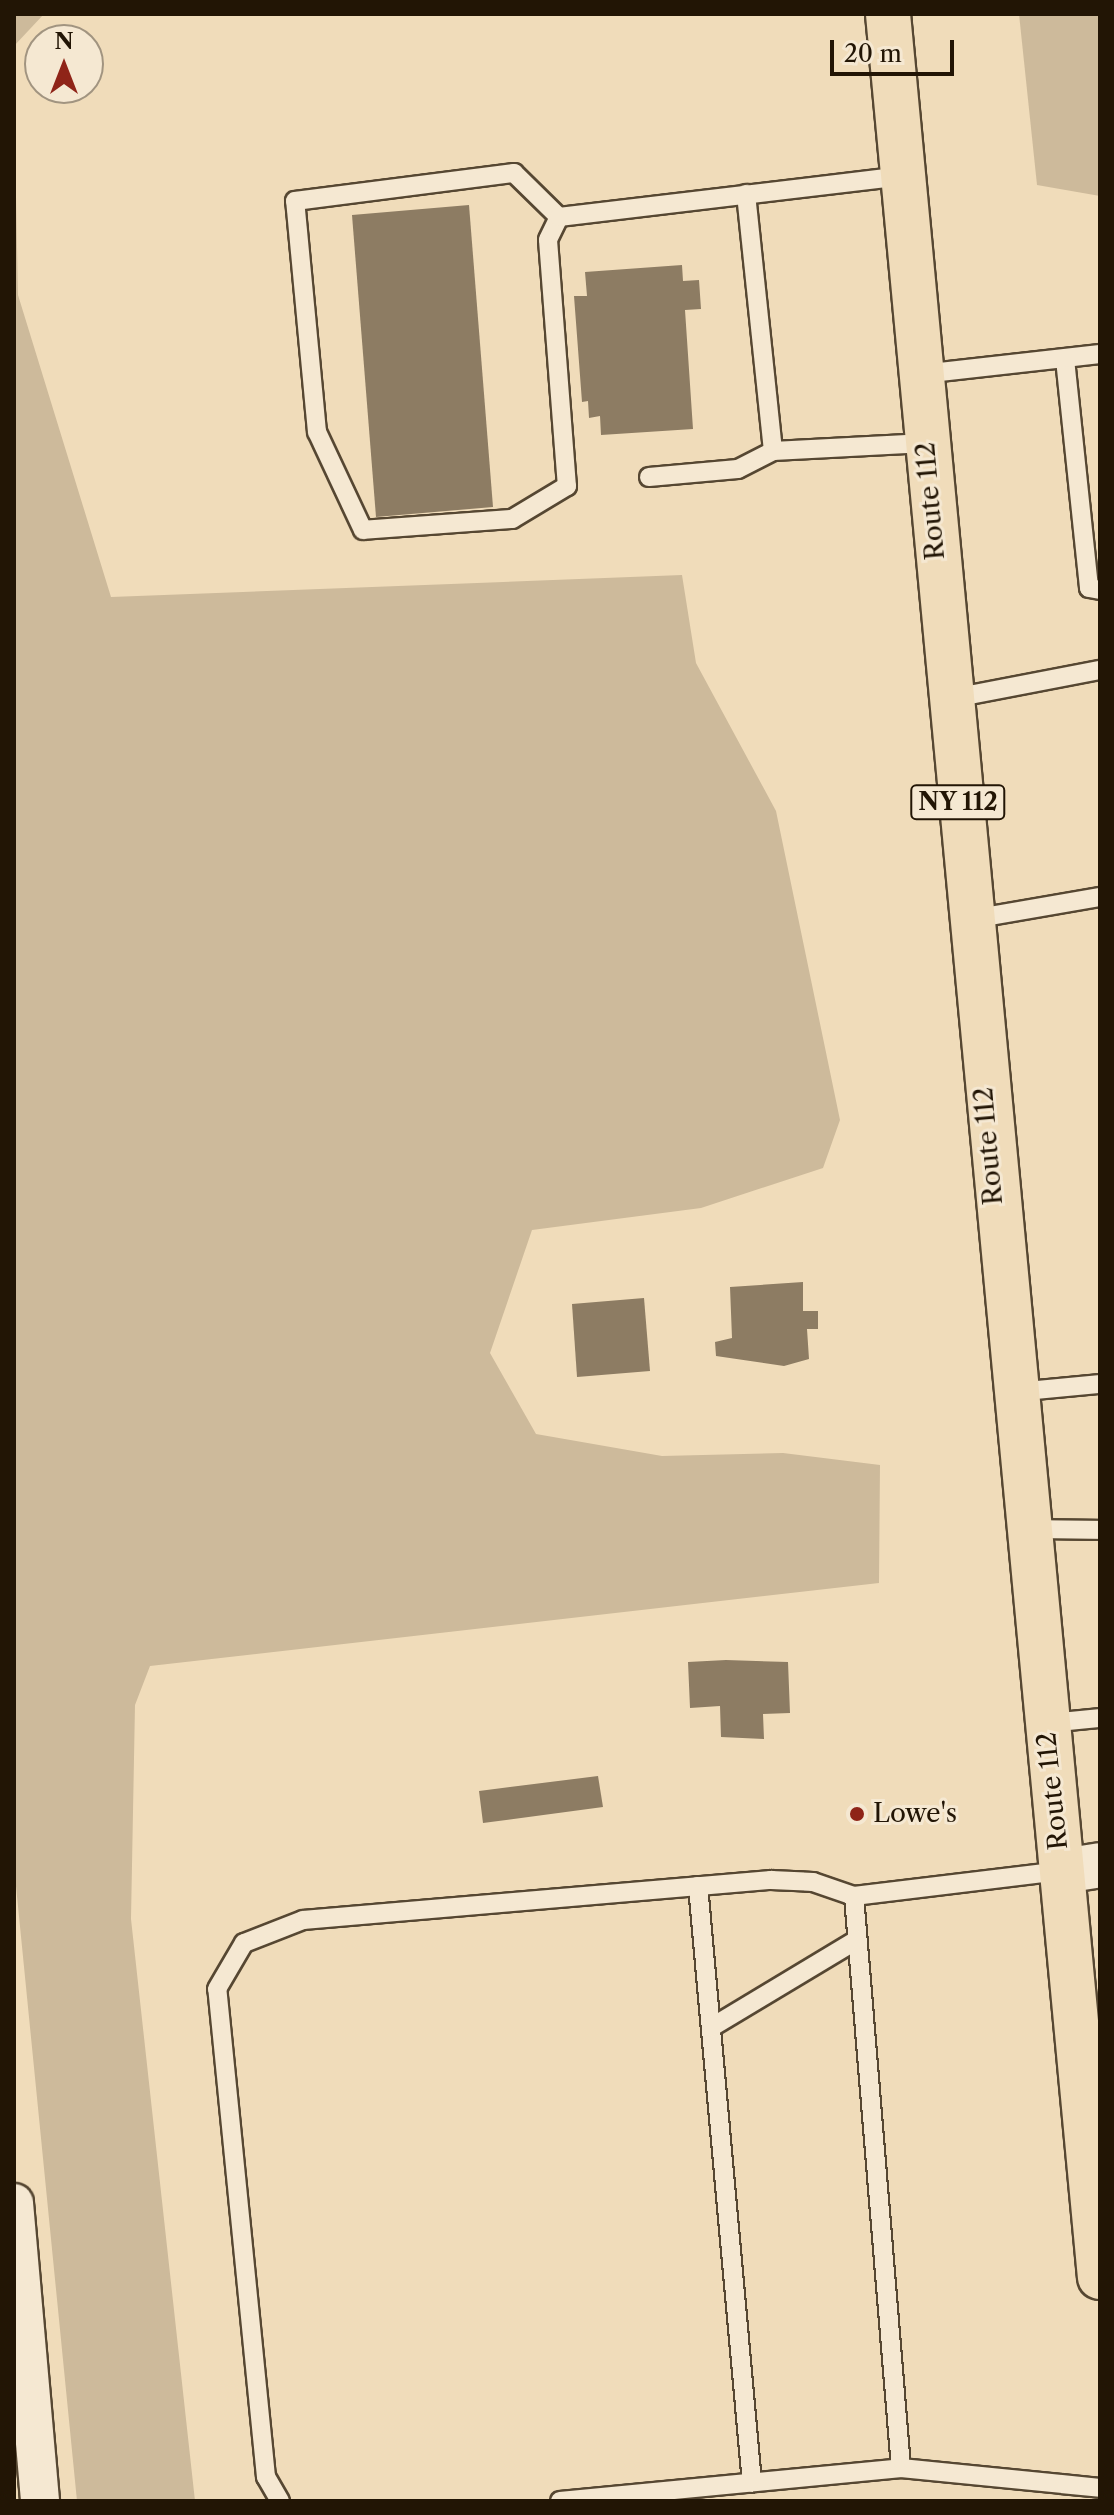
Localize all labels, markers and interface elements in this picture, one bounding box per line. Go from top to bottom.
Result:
north arrow [24,24,104,104]
scale bar [834,24,958,74]
text: N [54,28,74,55]
text: 20 m [844,39,902,68]
street label: Route 112 [910,441,952,561]
road number: NY 112 [908,782,1008,822]
street label: Route 112 [968,1086,1010,1206]
street label: Route 112 [1031,1731,1075,1851]
place label: Lowe's [873,1798,957,1830]
marker: Lowe's [848,1805,866,1823]

